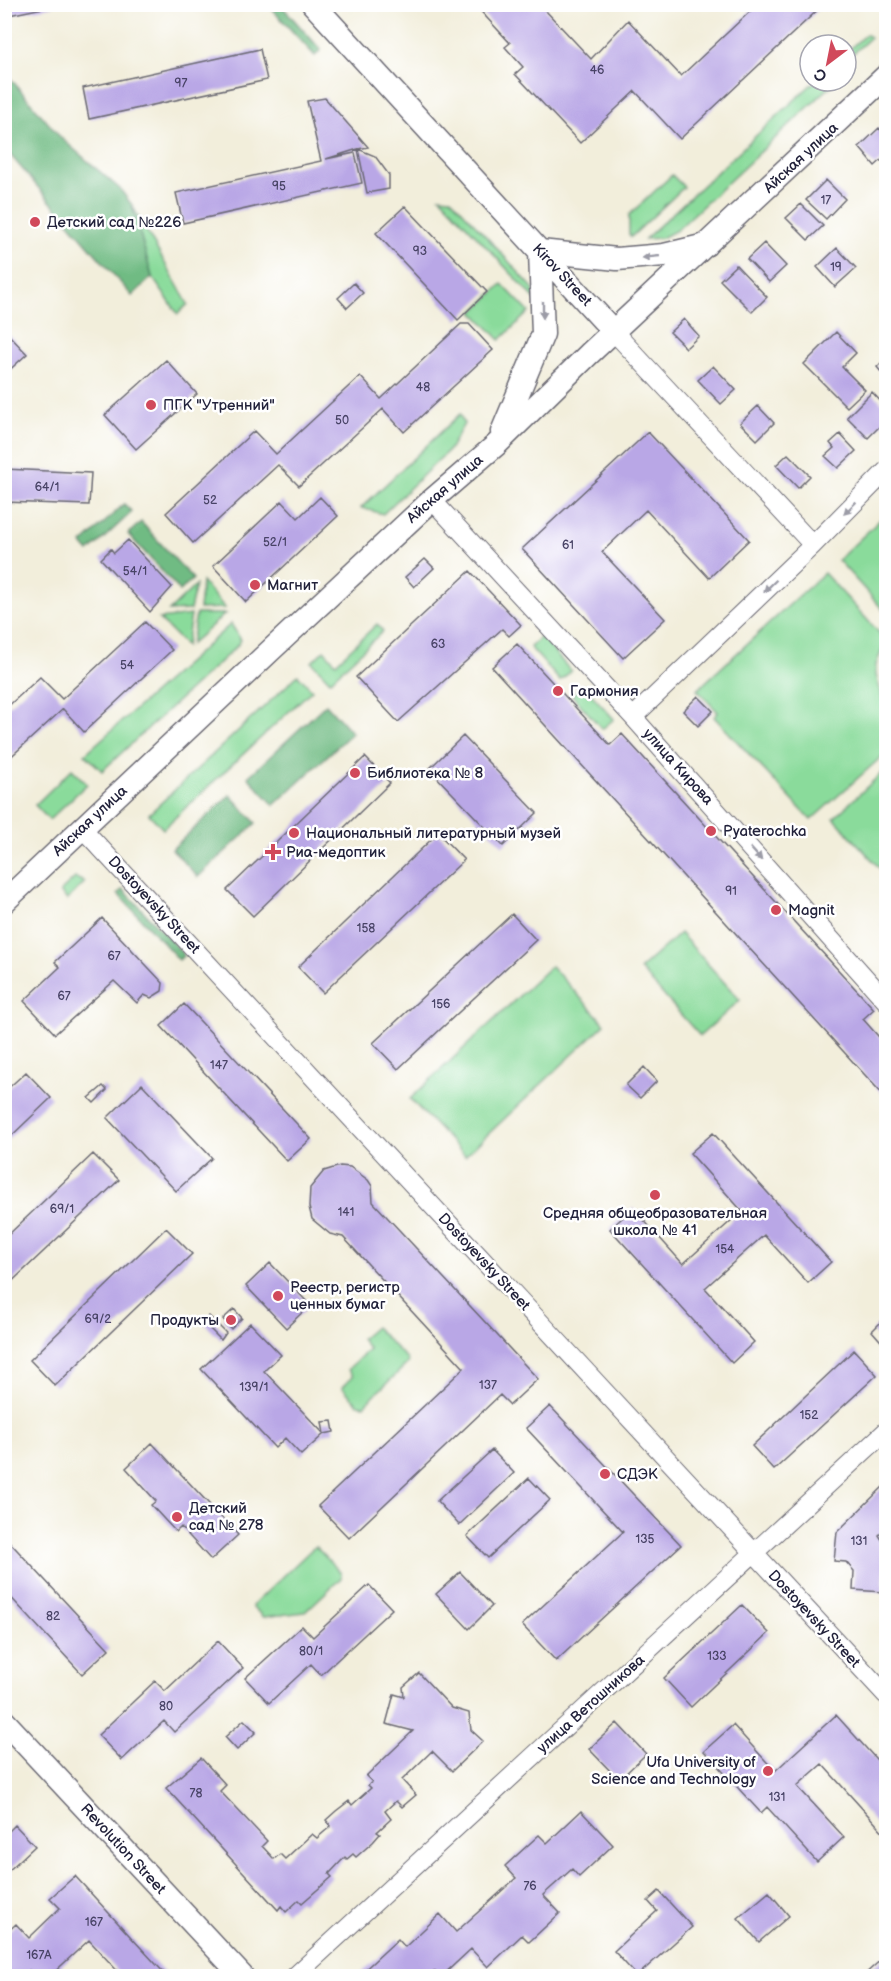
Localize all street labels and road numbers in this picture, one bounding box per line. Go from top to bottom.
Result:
street label: Айская улица [759,118,842,198]
street label: Kirov Street [528,240,596,311]
street label: Айская улица [402,450,487,528]
street label: улица Кирова [639,725,717,809]
street label: Айская улица [48,781,131,861]
street label: Dostoyevsky Street [104,852,204,958]
street label: Dostoyevsky Street [434,1209,534,1315]
street label: Dostoyevsky Street [764,1566,864,1672]
street label: улица Ветошникова [533,1650,649,1757]
street label: Revolution Street [76,1800,170,1898]

